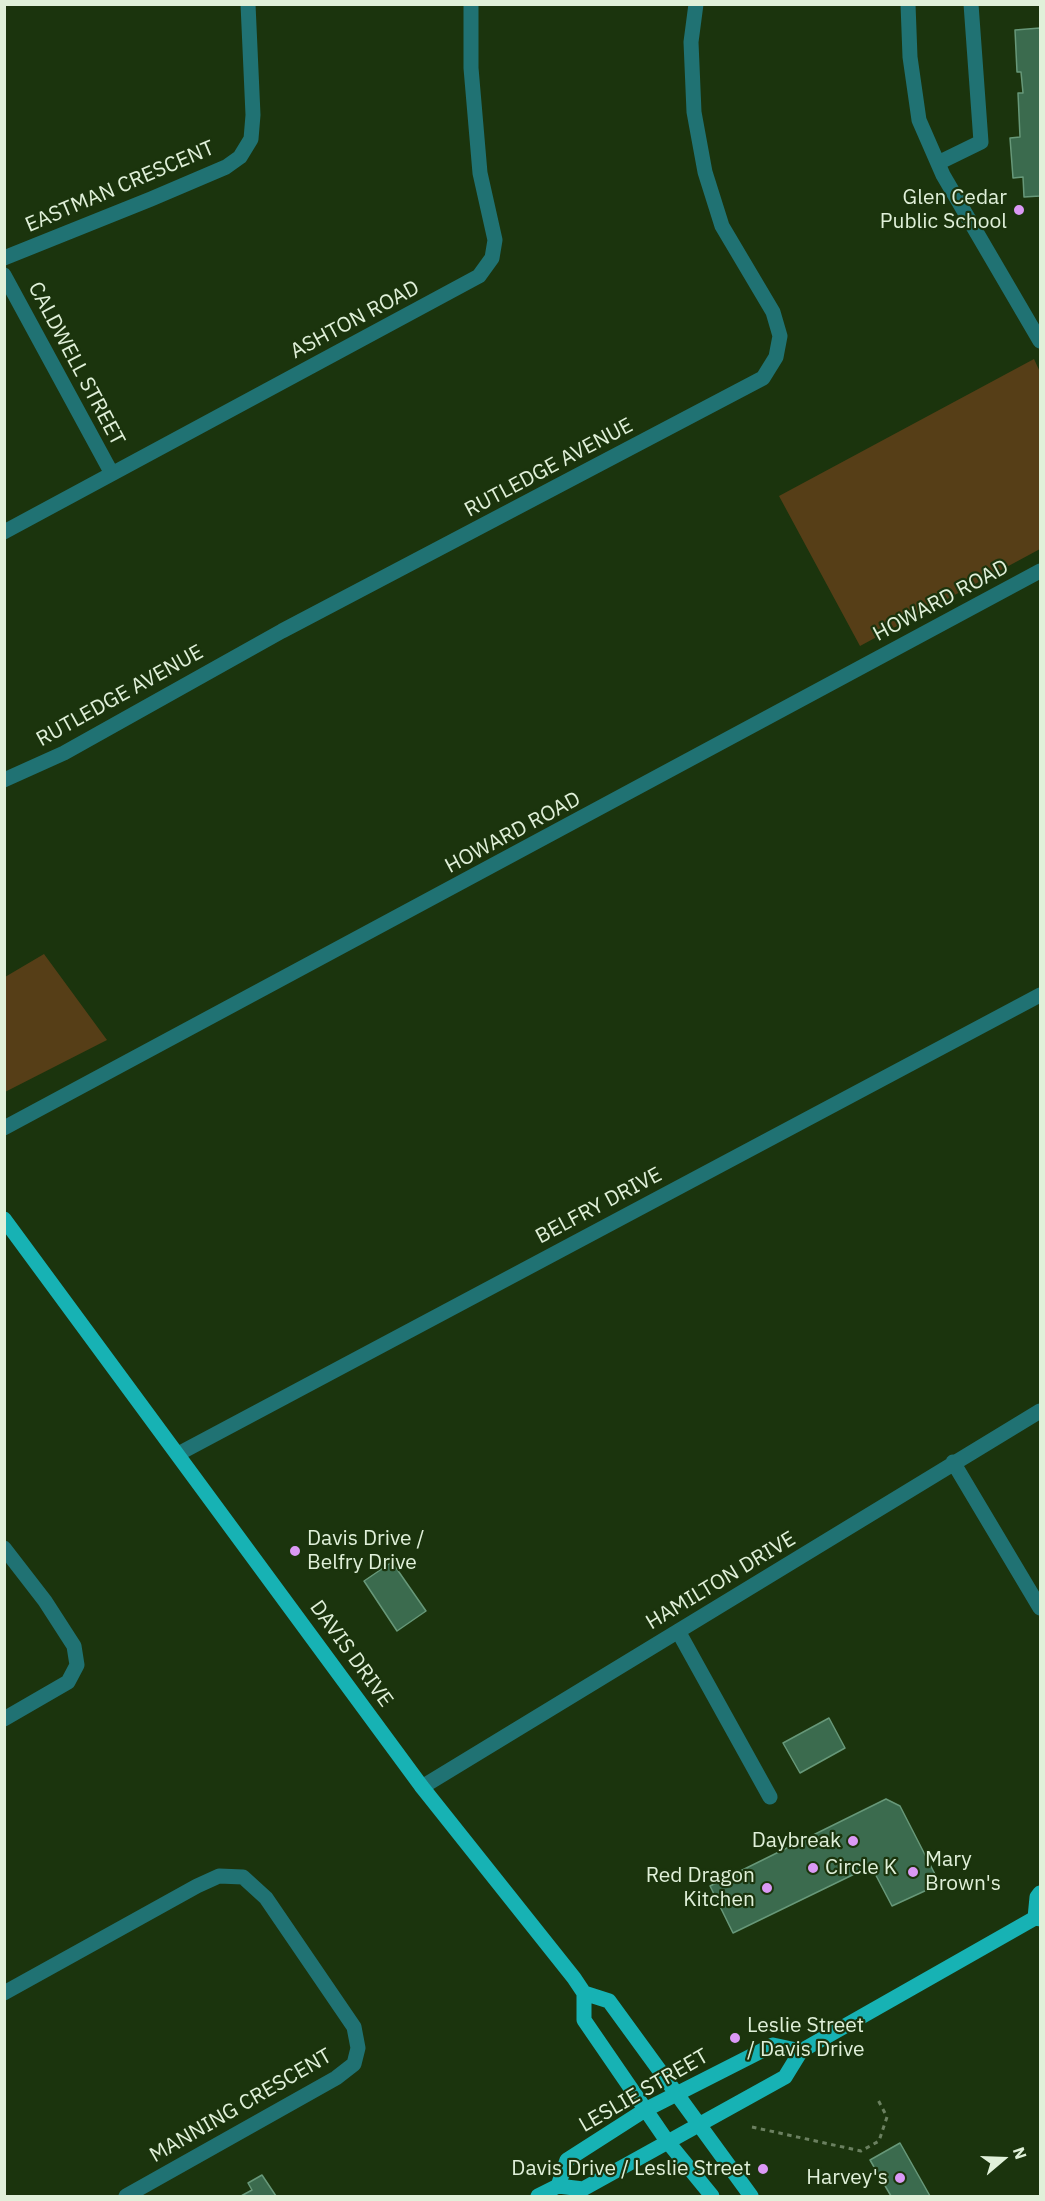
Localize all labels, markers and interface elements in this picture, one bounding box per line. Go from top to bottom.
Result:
street label: EASTMAN CRESCENT [22,136,218,238]
place label: Glen Cedar Public School [880,185,1007,235]
marker: Glen Cedar Public School [1012,203,1026,217]
street label: ASHTON ROAD [286,276,424,364]
street label: CALDWELL STREET [22,278,130,450]
street label: RUTLEDGE AVENUE [461,413,637,523]
street label: HOWARD ROAD [869,555,1013,647]
street label: RUTLEDGE AVENUE [32,640,208,752]
street label: HOWARD ROAD [441,787,585,879]
street label: BELFRY DRIVE [532,1162,666,1250]
place label: Davis Drive / Belfry Drive [307,1526,425,1576]
street label: HAMILTON DRIVE [642,1526,800,1636]
marker: Davis Drive / Belfry Drive [288,1544,302,1558]
street label: DAVIS DRIVE [304,1596,398,1712]
place label: Daybreak [752,1828,841,1854]
marker: Daybreak [846,1834,860,1848]
place label: Mary Brown's [925,1847,1001,1897]
place label: Circle K [825,1855,897,1881]
marker: Circle K [806,1861,820,1875]
place label: Red Dragon Kitchen [646,1863,755,1913]
marker: Mary Brown's [906,1865,920,1879]
marker: Red Dragon Kitchen [760,1881,774,1895]
place label: Leslie Street / Davis Drive [747,2013,865,2063]
marker: Leslie Street / Davis Drive [728,2031,742,2045]
street label: MANNING CRESCENT [145,2044,337,2168]
street label: LESLIE STREET [575,2044,713,2138]
north arrow [973,2129,1033,2189]
text: N [1009,2144,1031,2162]
place label: Davis Drive / Leslie Street [511,2156,751,2182]
marker: Davis Drive / Leslie Street [756,2162,770,2176]
place label: Harvey's [806,2165,888,2191]
marker: Harvey's [893,2171,907,2185]

